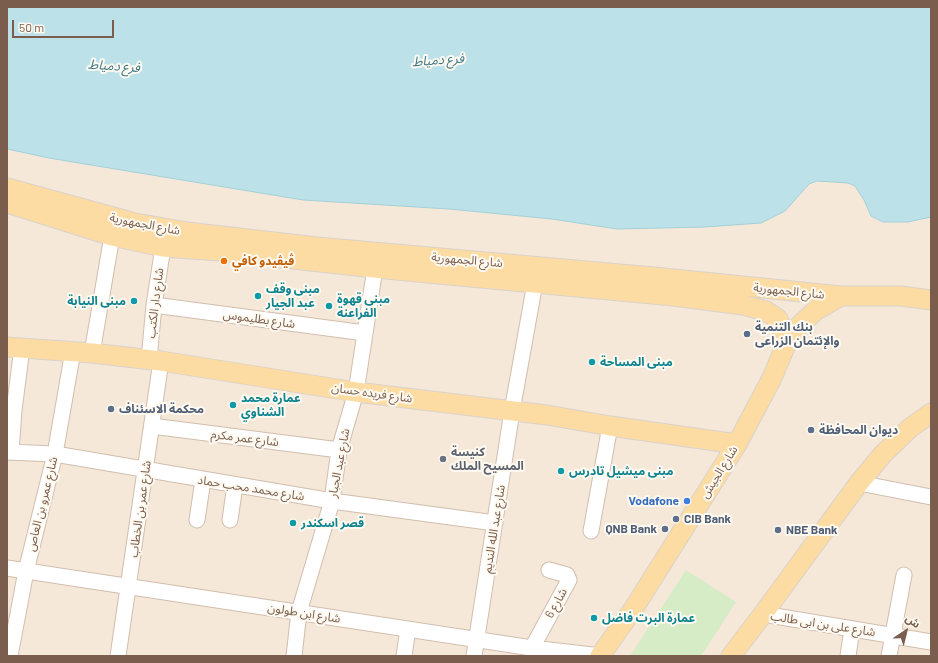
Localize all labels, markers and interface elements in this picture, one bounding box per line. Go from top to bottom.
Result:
scale bar [14,12,116,38]
text: 50 m [19,20,44,34]
water label: فرع دمياط [412,50,464,70]
water label: فرع دمياط [88,56,140,76]
street label: شارع الجمهورية [109,210,181,238]
street label: شارع الجمهورية [431,250,503,270]
place label: ڤيڤيدو كافي [232,254,294,268]
marker: ڤيڤيدو كافي [219,256,229,266]
street label: شارع دار الكتب [144,267,166,339]
street label: شارع الجمهورية [753,280,825,302]
place label: مبنى وقف عبد الجيار [266,282,320,310]
marker: مبنى وقف عبد الجيار [253,291,263,301]
place label: مبنى قهوة الفراعنة [337,292,390,320]
place label: مبنى النيابة [67,294,126,308]
marker: مبنى النيابة [129,296,139,306]
marker: مبنى قهوة الفراعنة [324,301,334,311]
street label: شارع بطليموس [222,307,296,331]
place label: بنك التنمية والإئتمان الزراعى [755,320,840,348]
marker: بنك التنمية والإئتمان الزراعى [742,329,752,339]
place label: مبنى المساحة [600,355,673,369]
marker: مبنى المساحة [587,357,597,367]
street label: شارع فريده حسان [331,380,413,406]
place label: عمارة محمد الشناوي [241,391,301,419]
marker: عمارة محمد الشناوي [228,400,238,410]
place label: محكمة الاسئناف [119,402,204,416]
marker: محكمة الاسئناف [106,404,116,414]
place label: ديوان المحافظة [819,423,898,437]
marker: ديوان المحافظة [806,425,816,435]
street label: شارع عمر مكرم [210,427,280,449]
street label: شارع عبد الجبار [325,427,353,499]
street label: شارع الجيش [697,443,741,501]
place label: كنيسة المسيح الملك [451,445,524,473]
marker: كنيسة المسيح الملك [438,454,448,464]
street label: شارع عمرو بن العاص [23,455,61,553]
street label: شارع عمر بن الخطاب [126,460,154,558]
place label: مبنى ميشيل تادرس [569,464,673,478]
marker: مبنى ميشيل تادرس [556,466,566,476]
street label: شارع محمد محب حماد [196,472,306,504]
street label: شارع عبد الله النديم [480,484,508,574]
place label: Vodafone [629,494,679,508]
marker: Vodafone [682,496,692,506]
place label: CIB Bank [684,512,731,526]
marker: CIB Bank [671,514,681,524]
place label: قصر اسكندر [301,516,364,530]
marker: قصر اسكندر [288,518,298,528]
place label: QNB Bank [605,522,657,536]
place label: NBE Bank [786,523,837,537]
marker: QNB Bank [660,524,670,534]
marker: NBE Bank [773,525,783,535]
street label: شارع 6 [542,586,570,620]
street label: شارع ابن طولون [266,600,342,626]
street label: شارع على بن ابى طالب [769,609,877,639]
place label: عمارة البرت فاضل [602,611,695,625]
north arrow [886,611,926,651]
text: ش [903,611,923,630]
marker: عمارة البرت فاضل [589,613,599,623]

